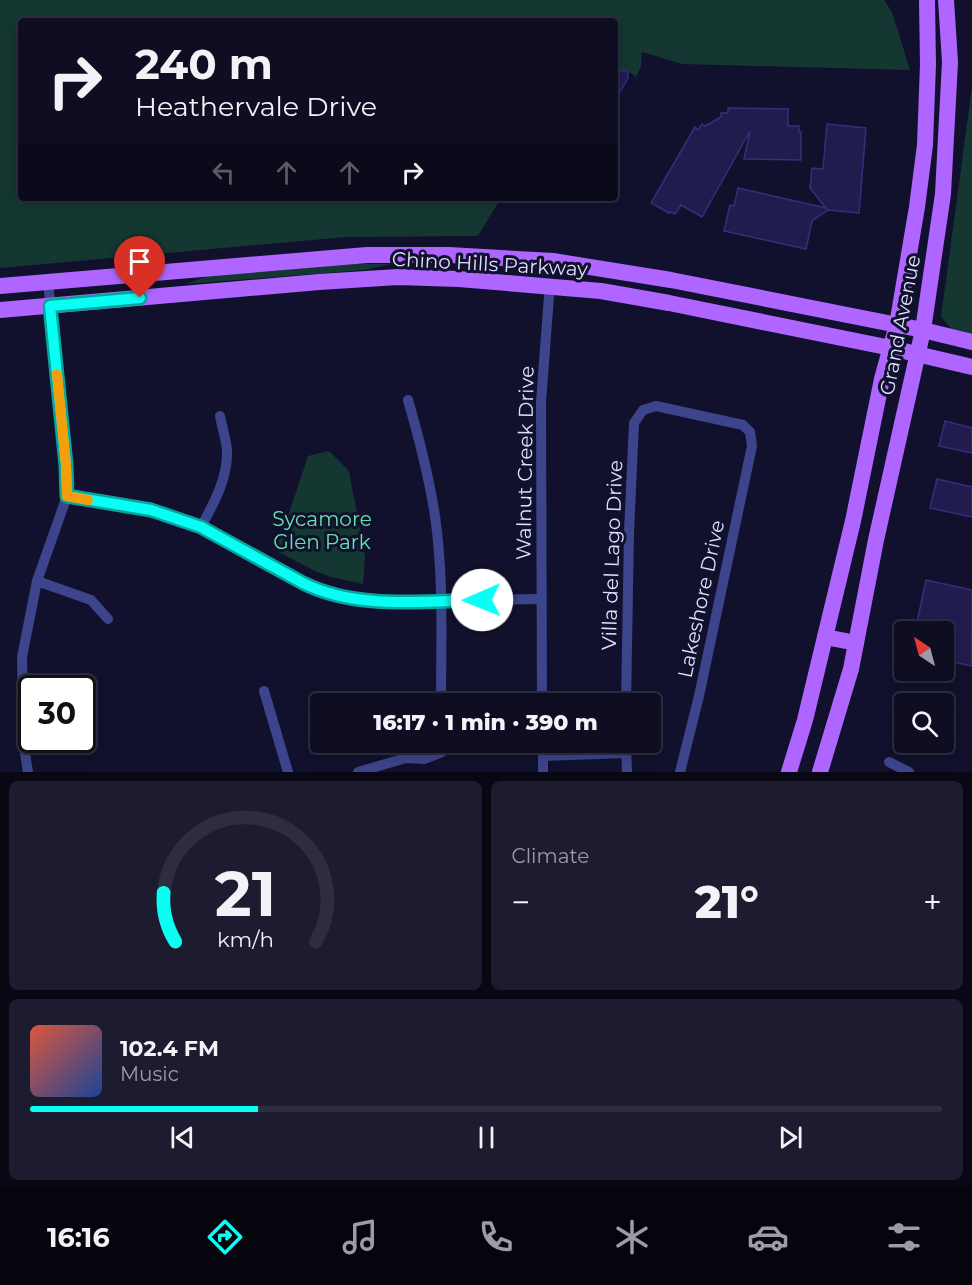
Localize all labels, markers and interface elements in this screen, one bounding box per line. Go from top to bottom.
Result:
text: 240 m [135,38,273,90]
icon: right [36,42,114,120]
text: Heathervale Drive [135,90,377,123]
icon: left [207,156,240,189]
icon: ahead [270,156,303,189]
icon: ahead [333,156,366,189]
icon: right [396,156,429,189]
pin [114,236,165,298]
icon: arrive [123,245,156,278]
street label: Chino Hills Parkway [391,247,589,281]
street label: Grand Avenue [875,253,925,397]
street label: Walnut Creek Drive [511,366,539,560]
street label: Villa del Lago Drive [597,459,627,651]
park label: Sycamore Glen Park [272,507,372,554]
street label: Lakeshore Drive [673,518,729,680]
position arrow [450,568,514,632]
north arrow [894,621,954,681]
map controls [894,621,954,753]
speed limit sign: 30 [18,675,96,753]
button: search [894,693,954,753]
text: 16:17 · 1 min · 390 m [373,709,598,736]
text: Climate [512,844,589,868]
text: 21 [215,856,276,932]
text: 21° [695,874,759,929]
text: − [512,882,530,922]
text: + [923,882,942,922]
text: km/h [217,927,274,953]
text: 102.4 FM [120,1035,219,1062]
text: Music [120,1062,179,1086]
icon: previous [166,1121,199,1154]
icon: pause [470,1121,503,1154]
icon: next [774,1121,807,1154]
icon: directions [204,1216,246,1258]
icon: music [339,1216,381,1258]
icon: phone [475,1216,517,1258]
icon: climate [611,1216,653,1258]
icon: car [747,1216,789,1258]
icon: filters [883,1216,925,1258]
text: 16:16 [47,1221,110,1254]

